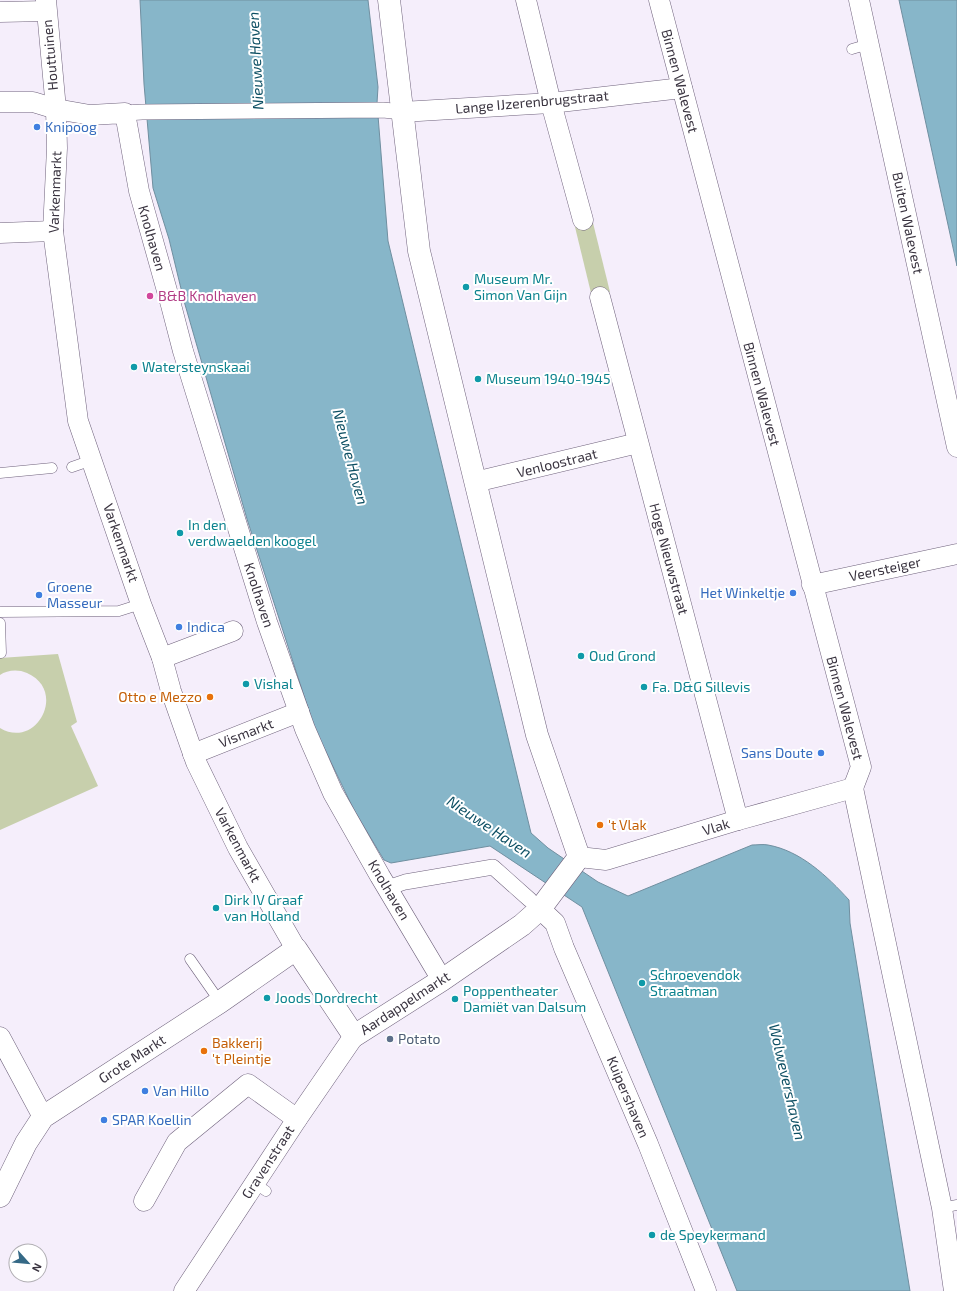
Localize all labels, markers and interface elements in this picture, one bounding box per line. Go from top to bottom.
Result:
water label: Nieuwe Haven [243,12,267,111]
street label: Houttuinen [38,19,61,91]
street label: Binnen Walevest [658,27,703,135]
street label: Lange IJzerenbrugstraat [455,86,609,117]
place label: Knipoog [45,118,97,135]
marker: Knipoog [32,122,42,132]
street label: Varkenmarkt [45,151,64,233]
street label: Buiten Walevest [889,170,928,275]
street label: Knolhaven [135,203,170,273]
place label: Museum Mr. Simon Van Gijn [474,270,567,303]
marker: Museum Mr. Simon Van Gijn [461,282,471,292]
place label: B&B Knolhaven [158,287,257,304]
marker: B&B Knolhaven [145,291,155,301]
street label: Binnen Walevest [740,340,785,448]
place label: Watersteynskaai [142,358,250,375]
marker: Watersteynskaai [129,362,139,372]
place label: Museum 1940-1945 [486,370,610,387]
marker: Museum 1940-1945 [473,374,483,384]
water label: Nieuwe Haven [330,407,372,507]
street label: Venloostraat [515,444,599,481]
street label: Varkenmarkt [100,501,143,584]
street label: Hoge Nieuwstraat [646,501,693,617]
place label: In den verdwaelden koogel [188,516,317,549]
marker: In den verdwaelden koogel [175,528,185,538]
street label: Veersteiger [847,553,923,584]
street label: Knolhaven [241,560,278,629]
place label: Groene Masseur [47,578,103,611]
place label: Het Winkeltje [700,584,785,601]
marker: Het Winkeltje [788,588,798,598]
marker: Groene Masseur [34,590,44,600]
place label: Indica [187,618,225,635]
marker: Indica [174,622,184,632]
place label: Oud Grond [589,647,656,664]
marker: Oud Grond [576,651,586,661]
street label: Binnen Walevest [823,654,868,762]
place label: Vishal [254,675,294,692]
place label: Fa. D&G Sillevis [652,678,750,695]
marker: Vishal [241,679,251,689]
marker: Fa. D&G Sillevis [639,682,649,692]
place label: Otto e Mezzo [118,688,202,705]
marker: Otto e Mezzo [205,692,215,702]
street label: Vismarkt [216,714,276,751]
place label: Sans Doute [741,744,813,761]
marker: Sans Doute [816,748,826,758]
water label: Nieuwe Haven [444,791,535,861]
street label: Varkenmarkt [212,805,265,885]
street label: Vlak [700,814,731,839]
place label: 't Vlak [608,816,647,833]
marker: 't Vlak [595,820,605,830]
street label: Knolhaven [365,857,414,923]
place label: Dirk IV Graaf van Holland [224,891,303,924]
marker: Dirk IV Graaf van Holland [211,903,221,913]
place label: Schroevendok Straatman [650,966,740,999]
street label: Aardappelmarkt [357,967,453,1038]
marker: Schroevendok Straatman [637,978,647,988]
place label: Poppentheater Damiët van Dalsum [463,982,586,1015]
place label: Joods Dordrecht [275,989,378,1006]
marker: Joods Dordrecht [262,993,272,1003]
marker: Poppentheater Damiët van Dalsum [450,994,460,1004]
water label: Wolwevershaven [766,1022,810,1142]
place label: Potato [398,1030,440,1047]
street label: Grote Markt [95,1031,168,1086]
place label: Bakkerij 't Pleintje [212,1034,271,1067]
marker: Potato [385,1034,395,1044]
marker: Bakkerij 't Pleintje [199,1046,209,1056]
street label: Kuipershaven [604,1054,653,1140]
place label: Van Hillo [153,1082,209,1099]
marker: Van Hillo [140,1086,150,1096]
place label: SPAR Koellin [112,1111,192,1128]
marker: SPAR Koellin [99,1115,109,1125]
street label: Gravenstraat [238,1122,298,1202]
place label: de Speykermand [660,1226,766,1243]
marker: de Speykermand [647,1230,657,1240]
north arrow [8,1243,48,1283]
text: N [30,1261,45,1274]

